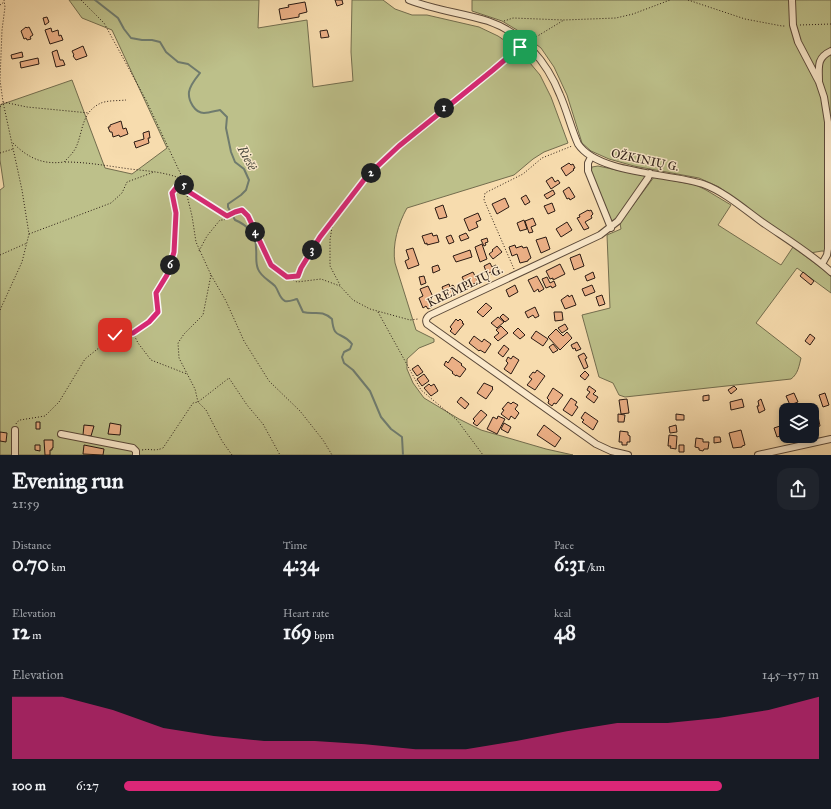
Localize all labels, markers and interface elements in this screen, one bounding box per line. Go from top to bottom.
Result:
pin [503,30,537,64]
icon: arrive [509,36,531,58]
pin: 1 [434,98,454,118]
text: 1 [442,101,446,114]
water label: Riešė [233,142,261,174]
street label: OŽKINIŲ G. [610,144,681,174]
pin: 2 [361,163,381,183]
text: 2 [368,166,374,179]
pin: 5 [174,175,194,195]
text: 5 [181,178,187,191]
pin: 4 [245,222,265,242]
text: 4 [252,225,258,238]
pin: 3 [302,240,322,260]
text: 3 [310,243,314,256]
pin: 6 [160,255,180,275]
text: 6 [167,258,173,271]
street label: KREMPLIŲ G. [425,262,505,310]
pin [98,318,132,352]
icon: check [104,324,126,346]
map controls [779,403,819,443]
button: layers [779,403,819,443]
text: Evening run [12,467,124,494]
button: share [777,468,819,510]
text: 21:59 [12,496,40,512]
text: Distance [12,539,51,552]
text: Time [283,539,307,552]
text: Pace [554,539,574,552]
text: 0.70 [12,552,49,576]
text: 4:34 [283,552,318,576]
text: 6:31 [554,552,585,576]
text: km [49,561,66,574]
text: /km [585,561,605,574]
text: Elevation [12,607,56,620]
text: Heart rate [283,607,329,620]
text: kcal [554,607,571,620]
text: 12 [12,620,30,644]
text: 169 [283,620,312,644]
text: 48 [554,620,576,644]
text: m [30,629,41,642]
text: bpm [312,629,334,642]
text: Elevation [12,667,64,683]
text: 145–157 m [762,667,819,683]
text: 100 m [12,778,46,794]
text: 6:27 [76,778,99,794]

